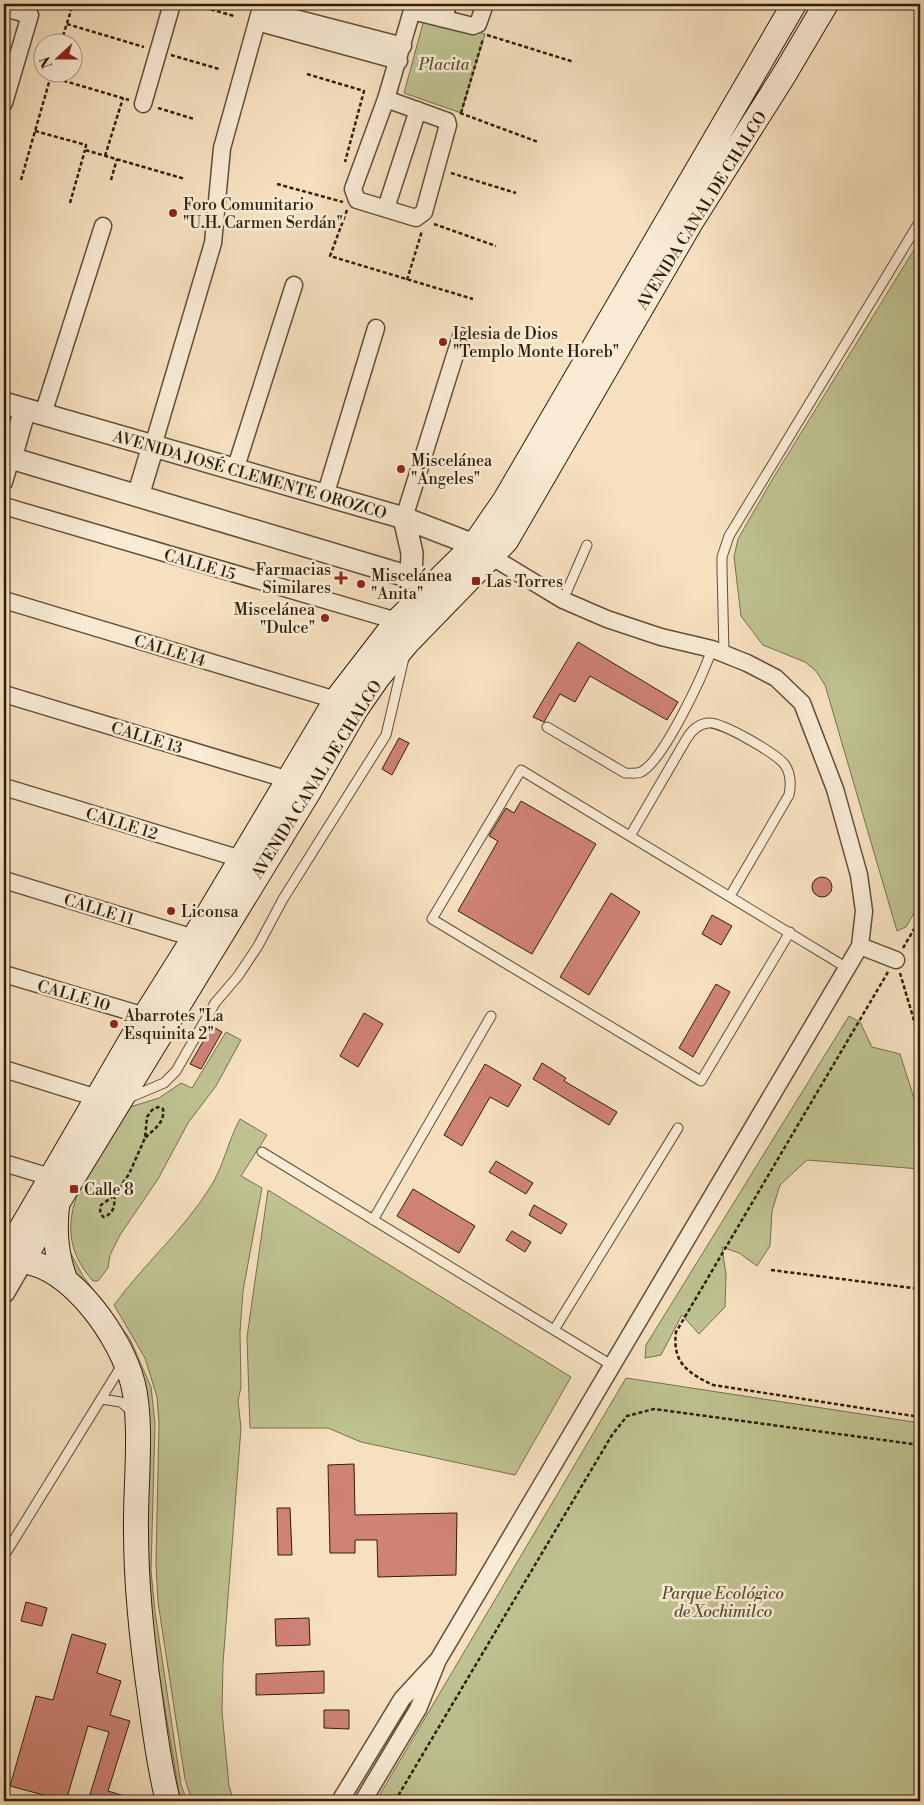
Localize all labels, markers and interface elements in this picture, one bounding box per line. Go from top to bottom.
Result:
north arrow [32,32,82,82]
text: N [36,54,57,71]
park label: Placita [418,55,470,75]
street label: AVENIDA CANAL DE CHALCO [632,108,771,314]
place label: Foro Comunitario "U.H. Carmen Serdán" [183,195,343,233]
marker: Foro Comunitario "U.H. Carmen Serdán" [167,207,179,219]
place label: Iglesia de Dios "Templo Monte Horeb" [453,324,619,362]
marker: Iglesia de Dios "Templo Monte Horeb" [437,336,449,348]
street label: AVENIDA JOSÉ CLEMENTE OROZCO [110,424,389,524]
place label: Miscelánea "Ángeles" [411,451,493,489]
marker: Miscelánea "Ángeles" [395,463,407,475]
street label: CALLE 15 [162,545,238,585]
place label: Farmacias Similares [256,560,331,598]
place label: Miscelánea "Anita" [371,566,453,604]
marker: Farmacias Similares [335,572,347,584]
place label: Las Torres [486,572,563,592]
marker: Las Torres [470,575,482,587]
marker: Miscelánea "Anita" [355,578,367,590]
place label: Miscelánea "Dulce" [234,600,316,638]
marker: Miscelánea "Dulce" [319,612,331,624]
street label: CALLE 14 [132,631,208,671]
street label: AVENIDA CANAL DE CHALCO [247,677,386,883]
street label: CALLE 13 [109,718,185,758]
street label: CALLE 12 [83,804,160,844]
street label: CALLE 11 [61,890,136,930]
place label: Liconsa [181,902,239,922]
marker: Liconsa [165,905,177,917]
street label: CALLE 10 [35,976,113,1016]
place label: Abarrotes "La Esquinita 2" [123,1006,225,1044]
marker: Abarrotes "La Esquinita 2" [108,1018,120,1030]
place label: Calle 8 [84,1180,134,1200]
marker: Calle 8 [68,1183,80,1195]
park label: Parque Ecológico de Xochimilco [661,1584,784,1622]

